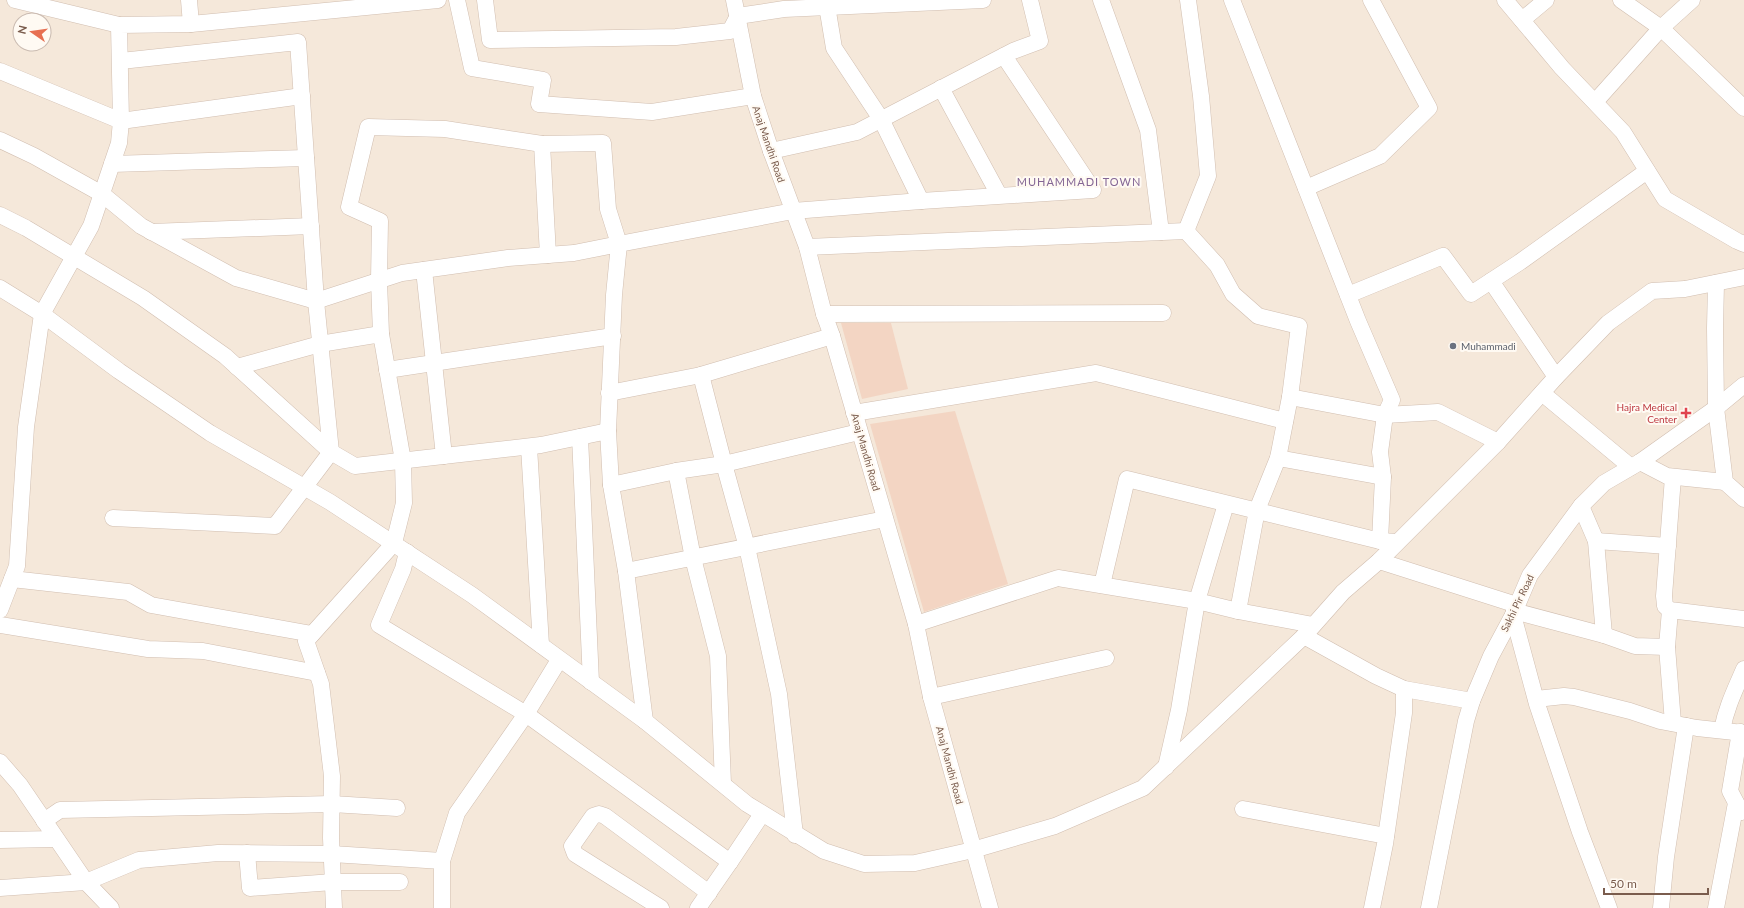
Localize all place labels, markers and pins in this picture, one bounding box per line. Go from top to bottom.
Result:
place label: Muhammadi [1461,340,1516,352]
marker: Muhammadi [1448,341,1458,351]
place label: Hajra Medical Center [1617,401,1677,425]
marker: Hajra Medical Center [1680,407,1692,419]

